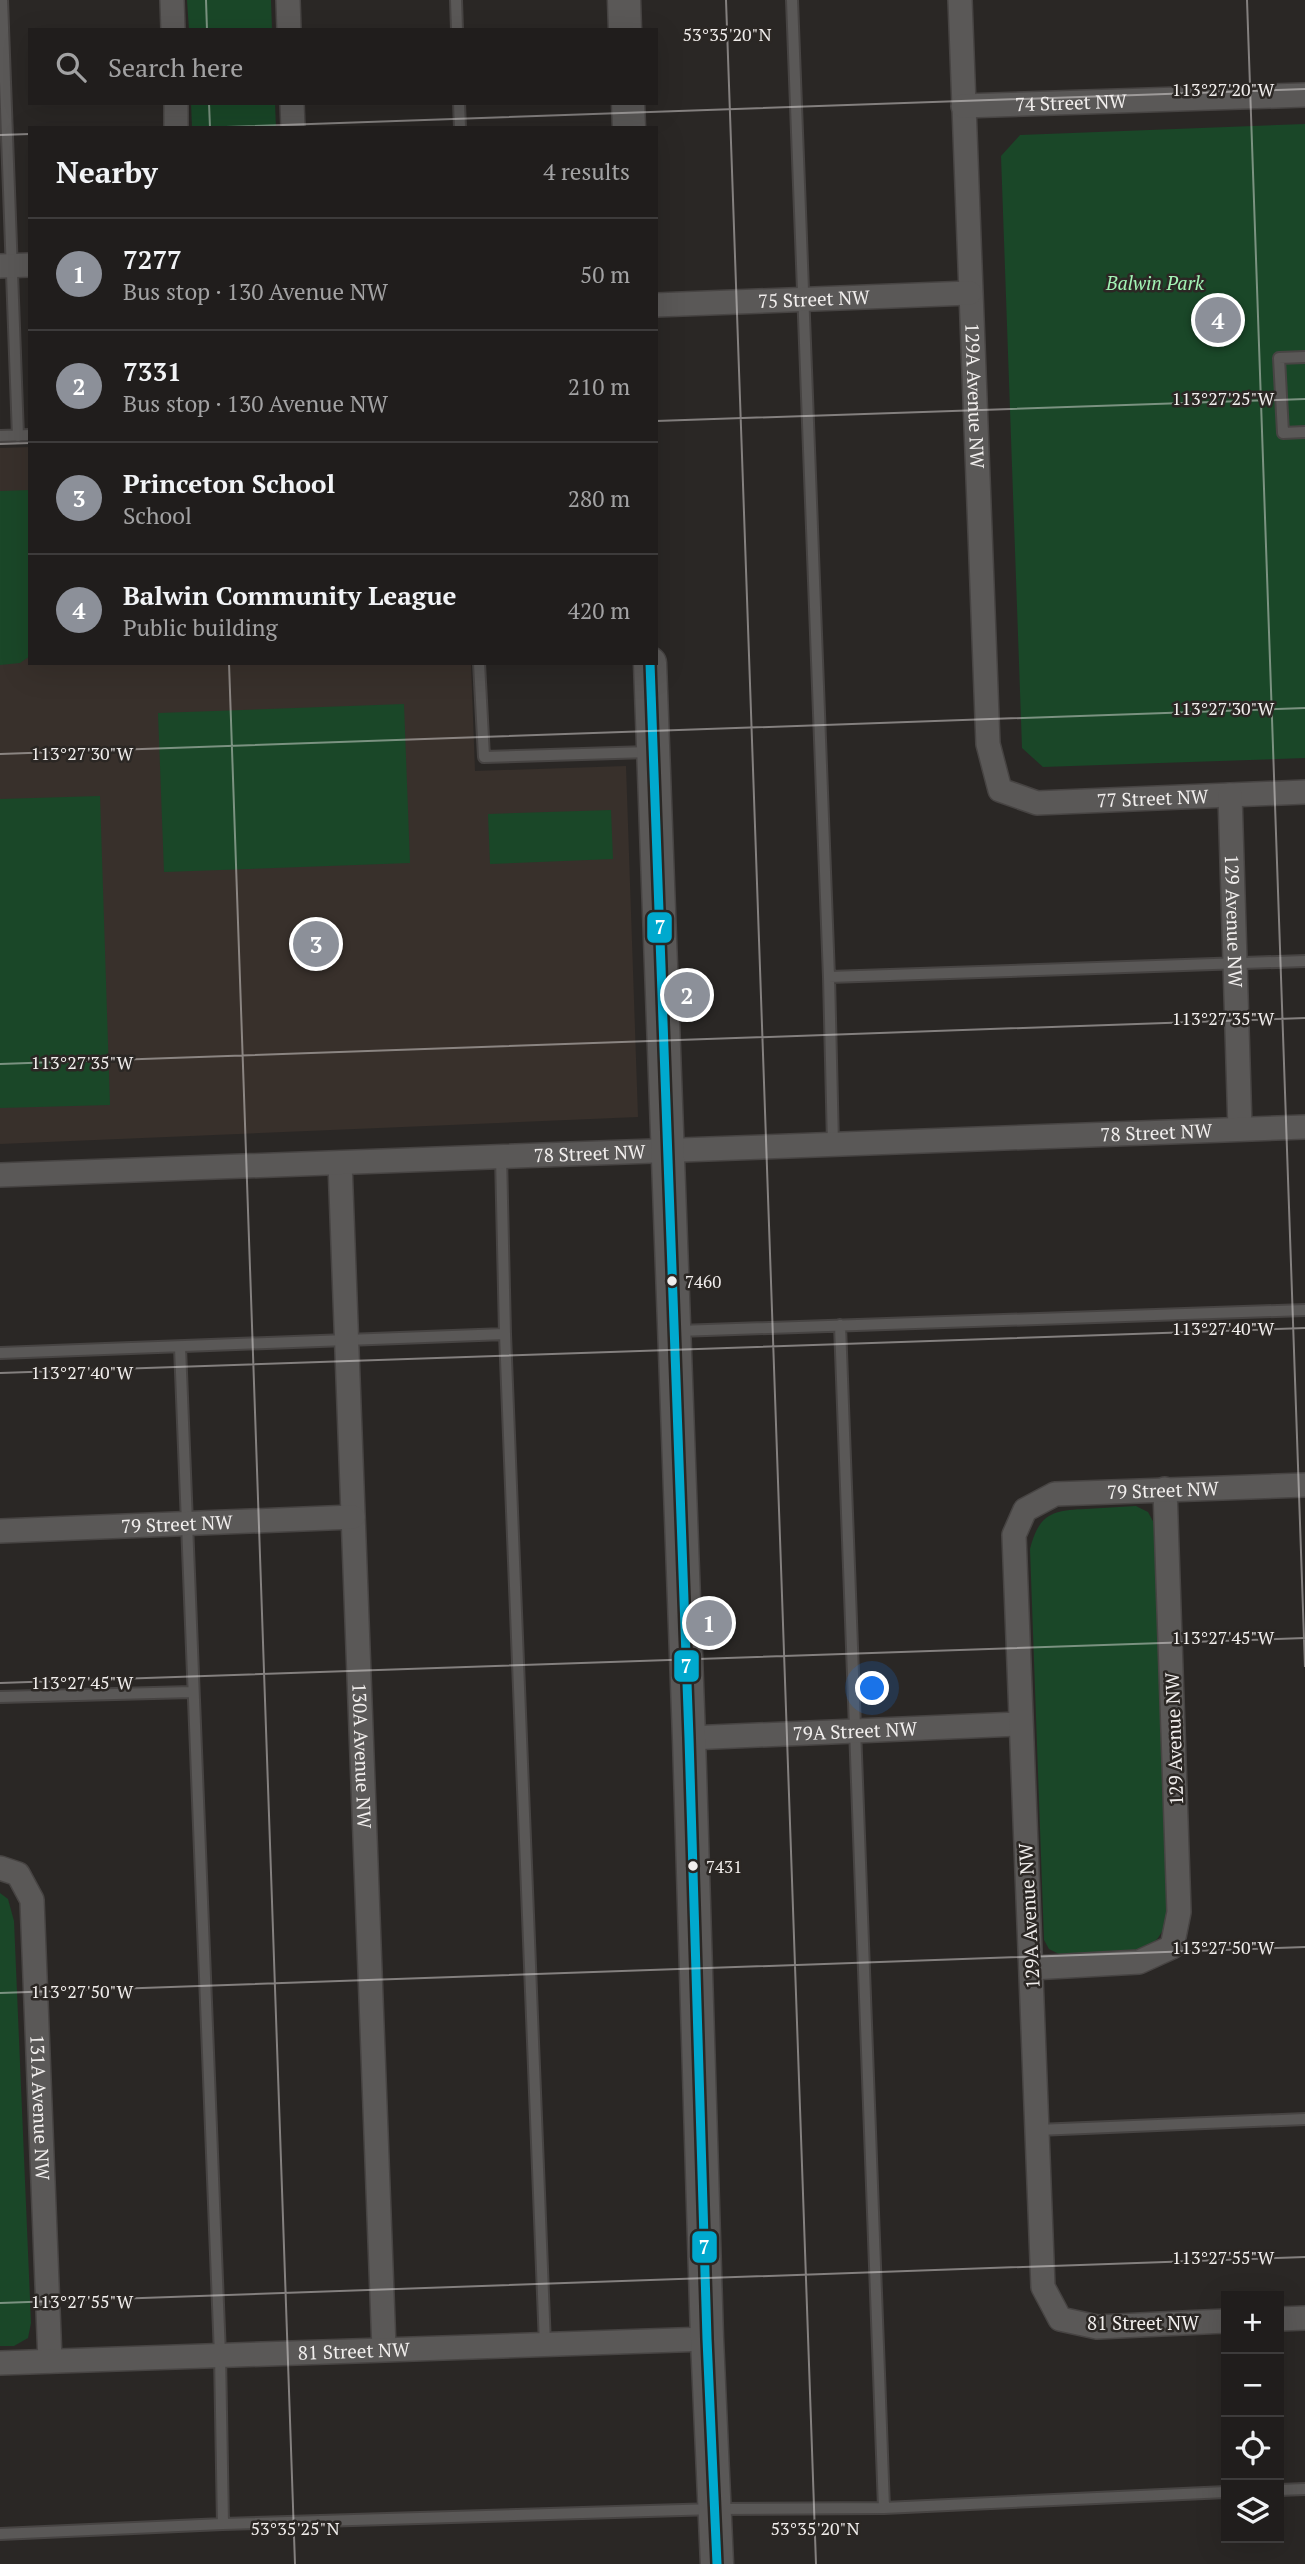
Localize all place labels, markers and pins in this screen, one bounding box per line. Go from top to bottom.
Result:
pin: 4 [1195,294,1241,346]
pin: 3 [293,918,339,970]
pin: 2 [664,969,710,1021]
place label: 7460 [685,1270,721,1293]
marker: 7460 [665,1274,679,1288]
pin: 1 [686,1597,732,1649]
place label: 7431 [706,1855,742,1878]
marker: 7431 [686,1859,700,1873]

